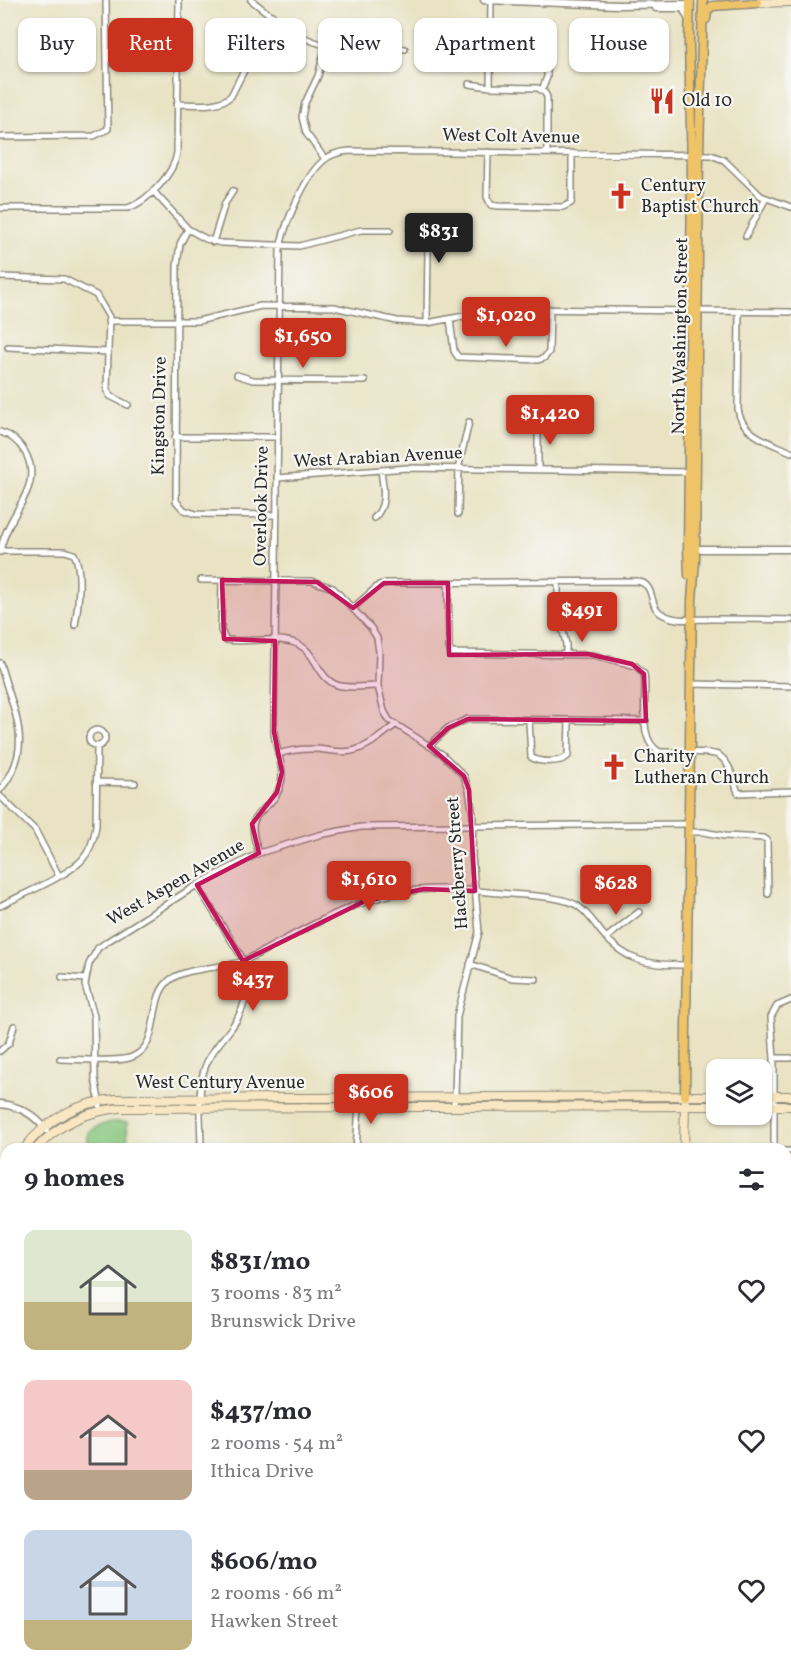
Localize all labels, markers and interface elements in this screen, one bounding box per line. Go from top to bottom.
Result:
chip: Buy [18,18,96,72]
chip: Rent [108,18,193,72]
chip: Filters [205,18,306,72]
chip: New [318,18,402,72]
chip: Apartment [414,18,557,72]
chip: House [569,18,669,72]
restaurant icon: Old 10 [647,86,677,116]
place label: Old 10 [682,89,732,114]
street label: West Colt Avenue [442,123,580,151]
place label: Century Baptist Church [641,174,760,220]
church icon: Century Baptist Church [606,181,636,211]
pin: $831 [403,213,475,264]
text: $831 [419,218,459,246]
street label: North Washington Street [667,237,695,435]
pin: $1,020 [457,297,555,348]
text: $1,020 [476,302,536,330]
pin: $1,650 [254,318,352,369]
text: $1,650 [274,323,332,351]
street label: Kingston Drive [146,356,174,476]
pin: $1,420 [501,395,599,446]
text: $1,420 [520,400,580,428]
street label: West Arabian Avenue [293,441,463,475]
street label: Overlook Drive [248,446,276,566]
pin: $491 [546,592,618,643]
text: $491 [561,597,603,625]
place label: Charity Lutheran Church [634,745,769,791]
church icon: Charity Lutheran Church [599,752,629,782]
street label: Hackberry Street [441,796,475,930]
street label: West Aspen Avenue [103,833,249,933]
pin: $1,610 [320,861,418,912]
pin: $628 [580,865,652,916]
text: $1,610 [341,866,397,894]
text: $628 [594,870,638,898]
pin: $437 [217,961,289,1012]
text: $437 [232,966,274,994]
map controls [706,1059,772,1125]
button: layers [706,1059,772,1125]
street label: West Century Avenue [135,1071,305,1096]
pin: $606 [335,1074,407,1125]
text: $606 [348,1079,394,1107]
text: 9 homes [24,1161,125,1197]
icon: filters [735,1163,768,1196]
text: $831/mo [210,1244,310,1280]
icon: home [72,1254,144,1326]
icon: heart [735,1274,768,1307]
text: 3 rooms · 83 m² [210,1280,342,1308]
text: Brunswick Drive [210,1308,356,1336]
text: $437/mo [210,1394,312,1430]
icon: home [72,1404,144,1476]
icon: heart [735,1424,768,1457]
text: 2 rooms · 54 m² [210,1430,343,1458]
text: Ithica Drive [210,1458,314,1486]
text: $606/mo [210,1544,317,1580]
icon: home [72,1554,144,1626]
icon: heart [735,1574,768,1607]
text: 2 rooms · 66 m² [210,1580,342,1608]
text: Hawken Street [210,1608,338,1636]

